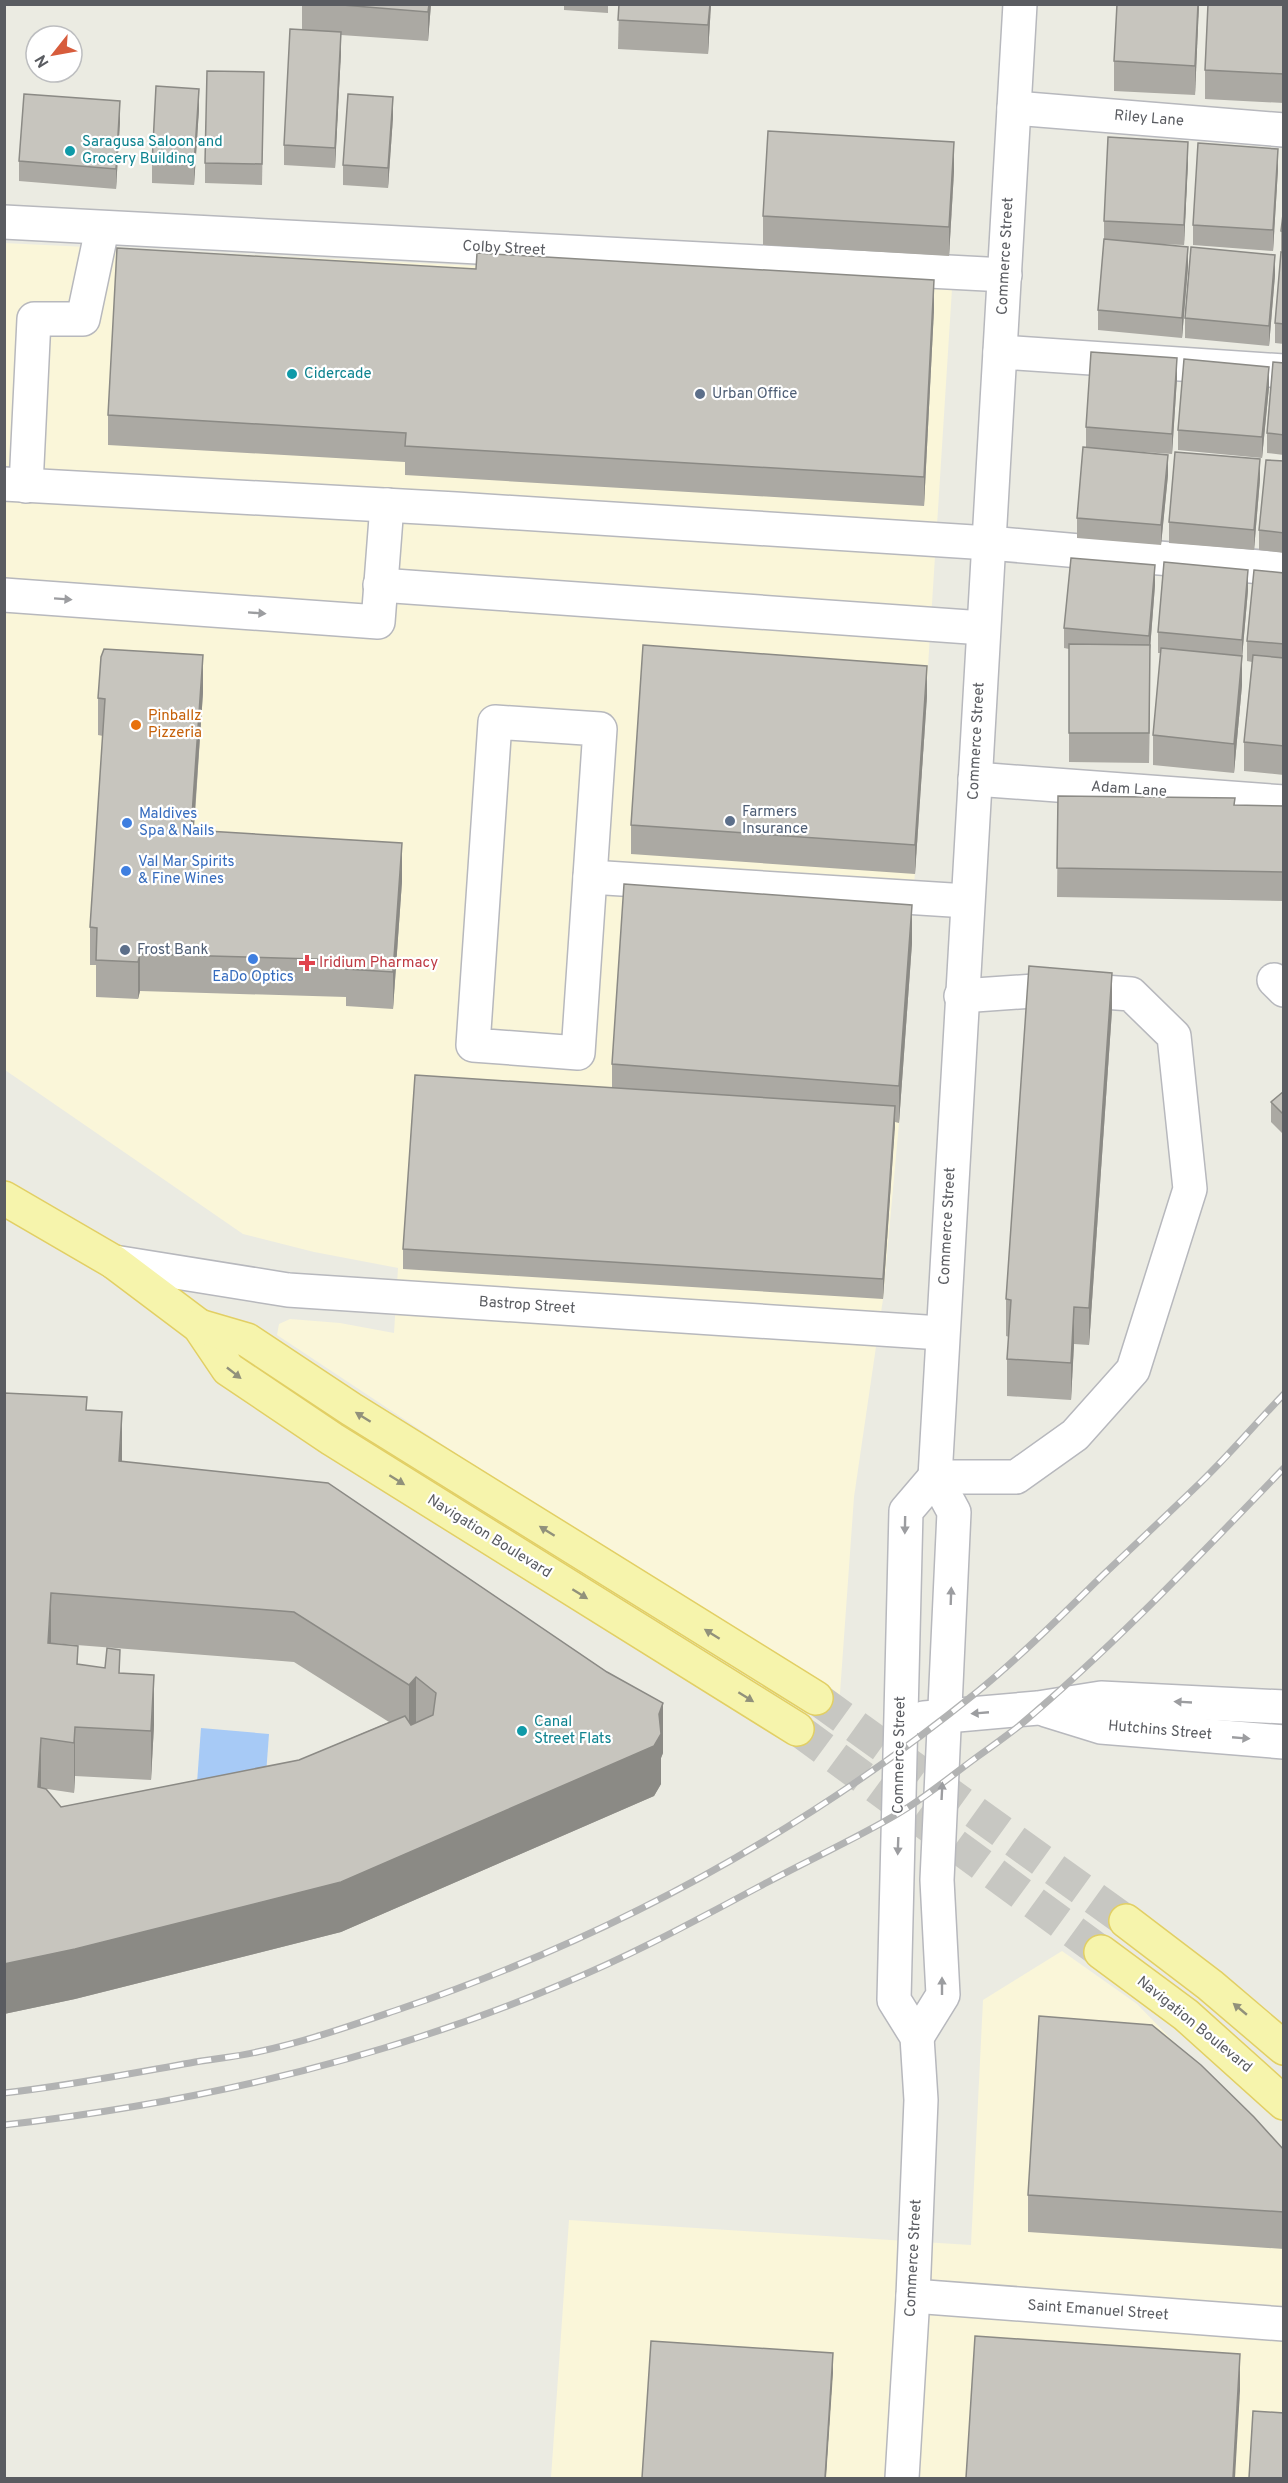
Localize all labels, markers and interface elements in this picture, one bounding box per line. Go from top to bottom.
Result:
north arrow [24,24,84,84]
text: N [31,51,54,71]
street label: Riley Lane [1113,106,1185,132]
place label: Saragusa Saloon and Grocery Building [82,133,223,169]
marker: Saragusa Saloon and Grocery Building [63,144,77,158]
street label: Commerce Street [993,197,1019,315]
street label: Colby Street [462,237,546,261]
place label: Cidercade [304,365,372,384]
marker: Cidercade [285,367,299,381]
place label: Urban Office [712,385,797,404]
marker: Urban Office [693,387,707,401]
one-way arrow [53,595,72,604]
one-way arrow [248,609,267,618]
street label: Commerce Street [964,682,990,800]
place label: Pinballz Pizzeria [148,707,202,743]
marker: Pinballz Pizzeria [129,718,143,732]
street label: Adam Lane [1090,778,1168,802]
place label: Farmers Insurance [742,803,808,839]
place label: Maldives Spa & Nails [139,805,215,841]
marker: Farmers Insurance [723,814,737,828]
marker: Maldives Spa & Nails [120,816,134,830]
place label: Val Mar Spirits & Fine Wines [138,853,235,889]
marker: Val Mar Spirits & Fine Wines [119,864,133,878]
place label: Frost Bank [137,941,209,960]
marker: Frost Bank [118,943,132,957]
marker: EaDo Optics [246,952,260,966]
place label: Iridium Pharmacy [319,954,438,973]
marker: Iridium Pharmacy [300,956,314,970]
place label: EaDo Optics [212,968,294,987]
street label: Commerce Street [935,1167,961,1285]
street label: Bastrop Street [478,1293,576,1319]
one-way arrow [226,1366,242,1379]
one-way arrow [355,1412,371,1423]
one-way arrow [389,1474,405,1485]
street label: Navigation Boulevard [423,1491,555,1583]
one-way arrow [901,1515,910,1534]
one-way arrow [539,1526,555,1537]
one-way arrow [946,1587,955,1606]
one-way arrow [572,1588,588,1599]
one-way arrow [704,1629,720,1640]
one-way arrow [738,1691,754,1702]
street label: Commerce Street [889,1696,911,1814]
one-way arrow [1174,1698,1193,1707]
one-way arrow [971,1708,990,1718]
place label: Canal Street Flats [534,1713,611,1749]
street label: Hutchins Street [1107,1717,1213,1745]
marker: Canal Street Flats [515,1724,529,1738]
one-way arrow [1231,1733,1250,1743]
one-way arrow [937,1782,946,1801]
one-way arrow [893,1836,903,1855]
street label: Navigation Boulevard [1132,1973,1256,2077]
one-way arrow [937,1976,947,1995]
one-way arrow [1232,2003,1248,2016]
street label: Commerce Street [901,2199,927,2317]
street label: Saint Emanuel Street [1027,2297,1169,2325]

